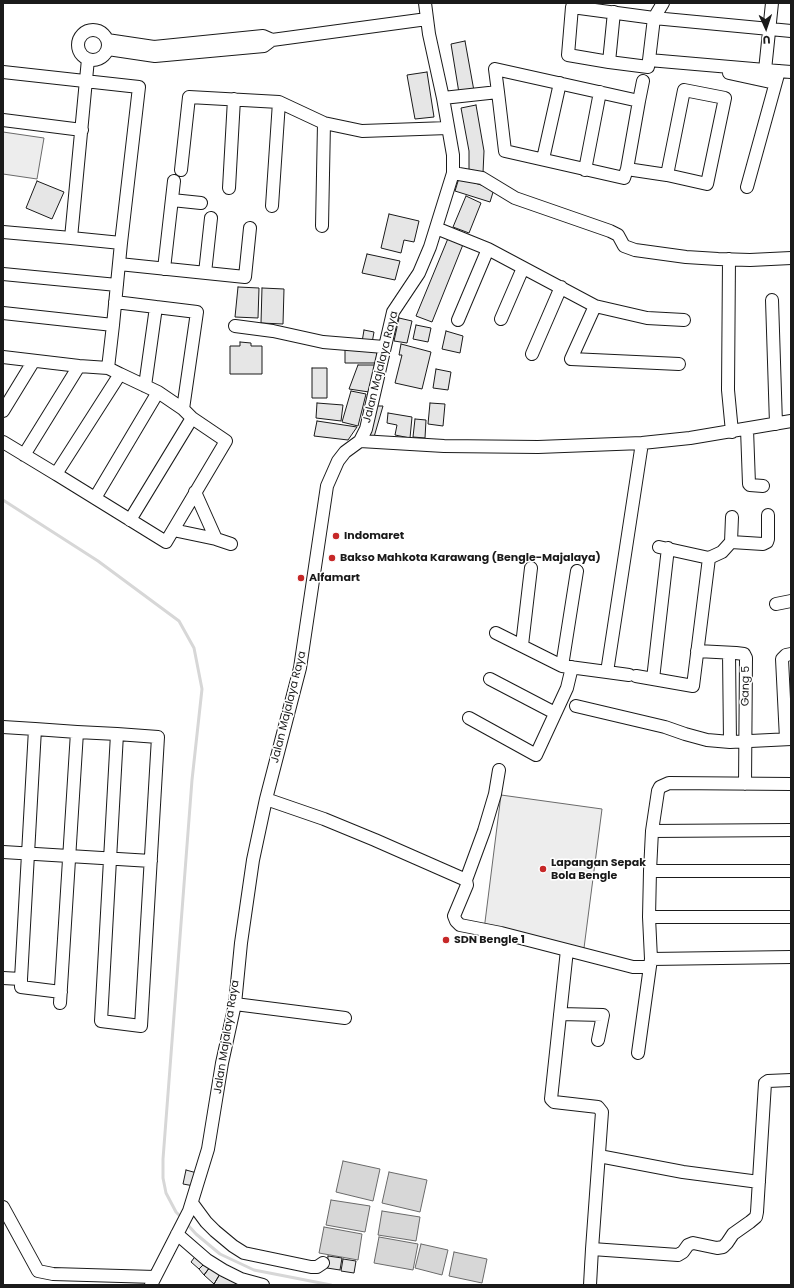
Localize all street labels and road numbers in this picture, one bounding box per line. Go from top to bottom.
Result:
street label: Jalan Majalaya Raya [361,310,401,424]
street label: Jalan Majalaya Raya [269,650,309,764]
street label: Gang 5 [739,666,753,706]
street label: Jalan Majalaya Raya [211,979,243,1095]

